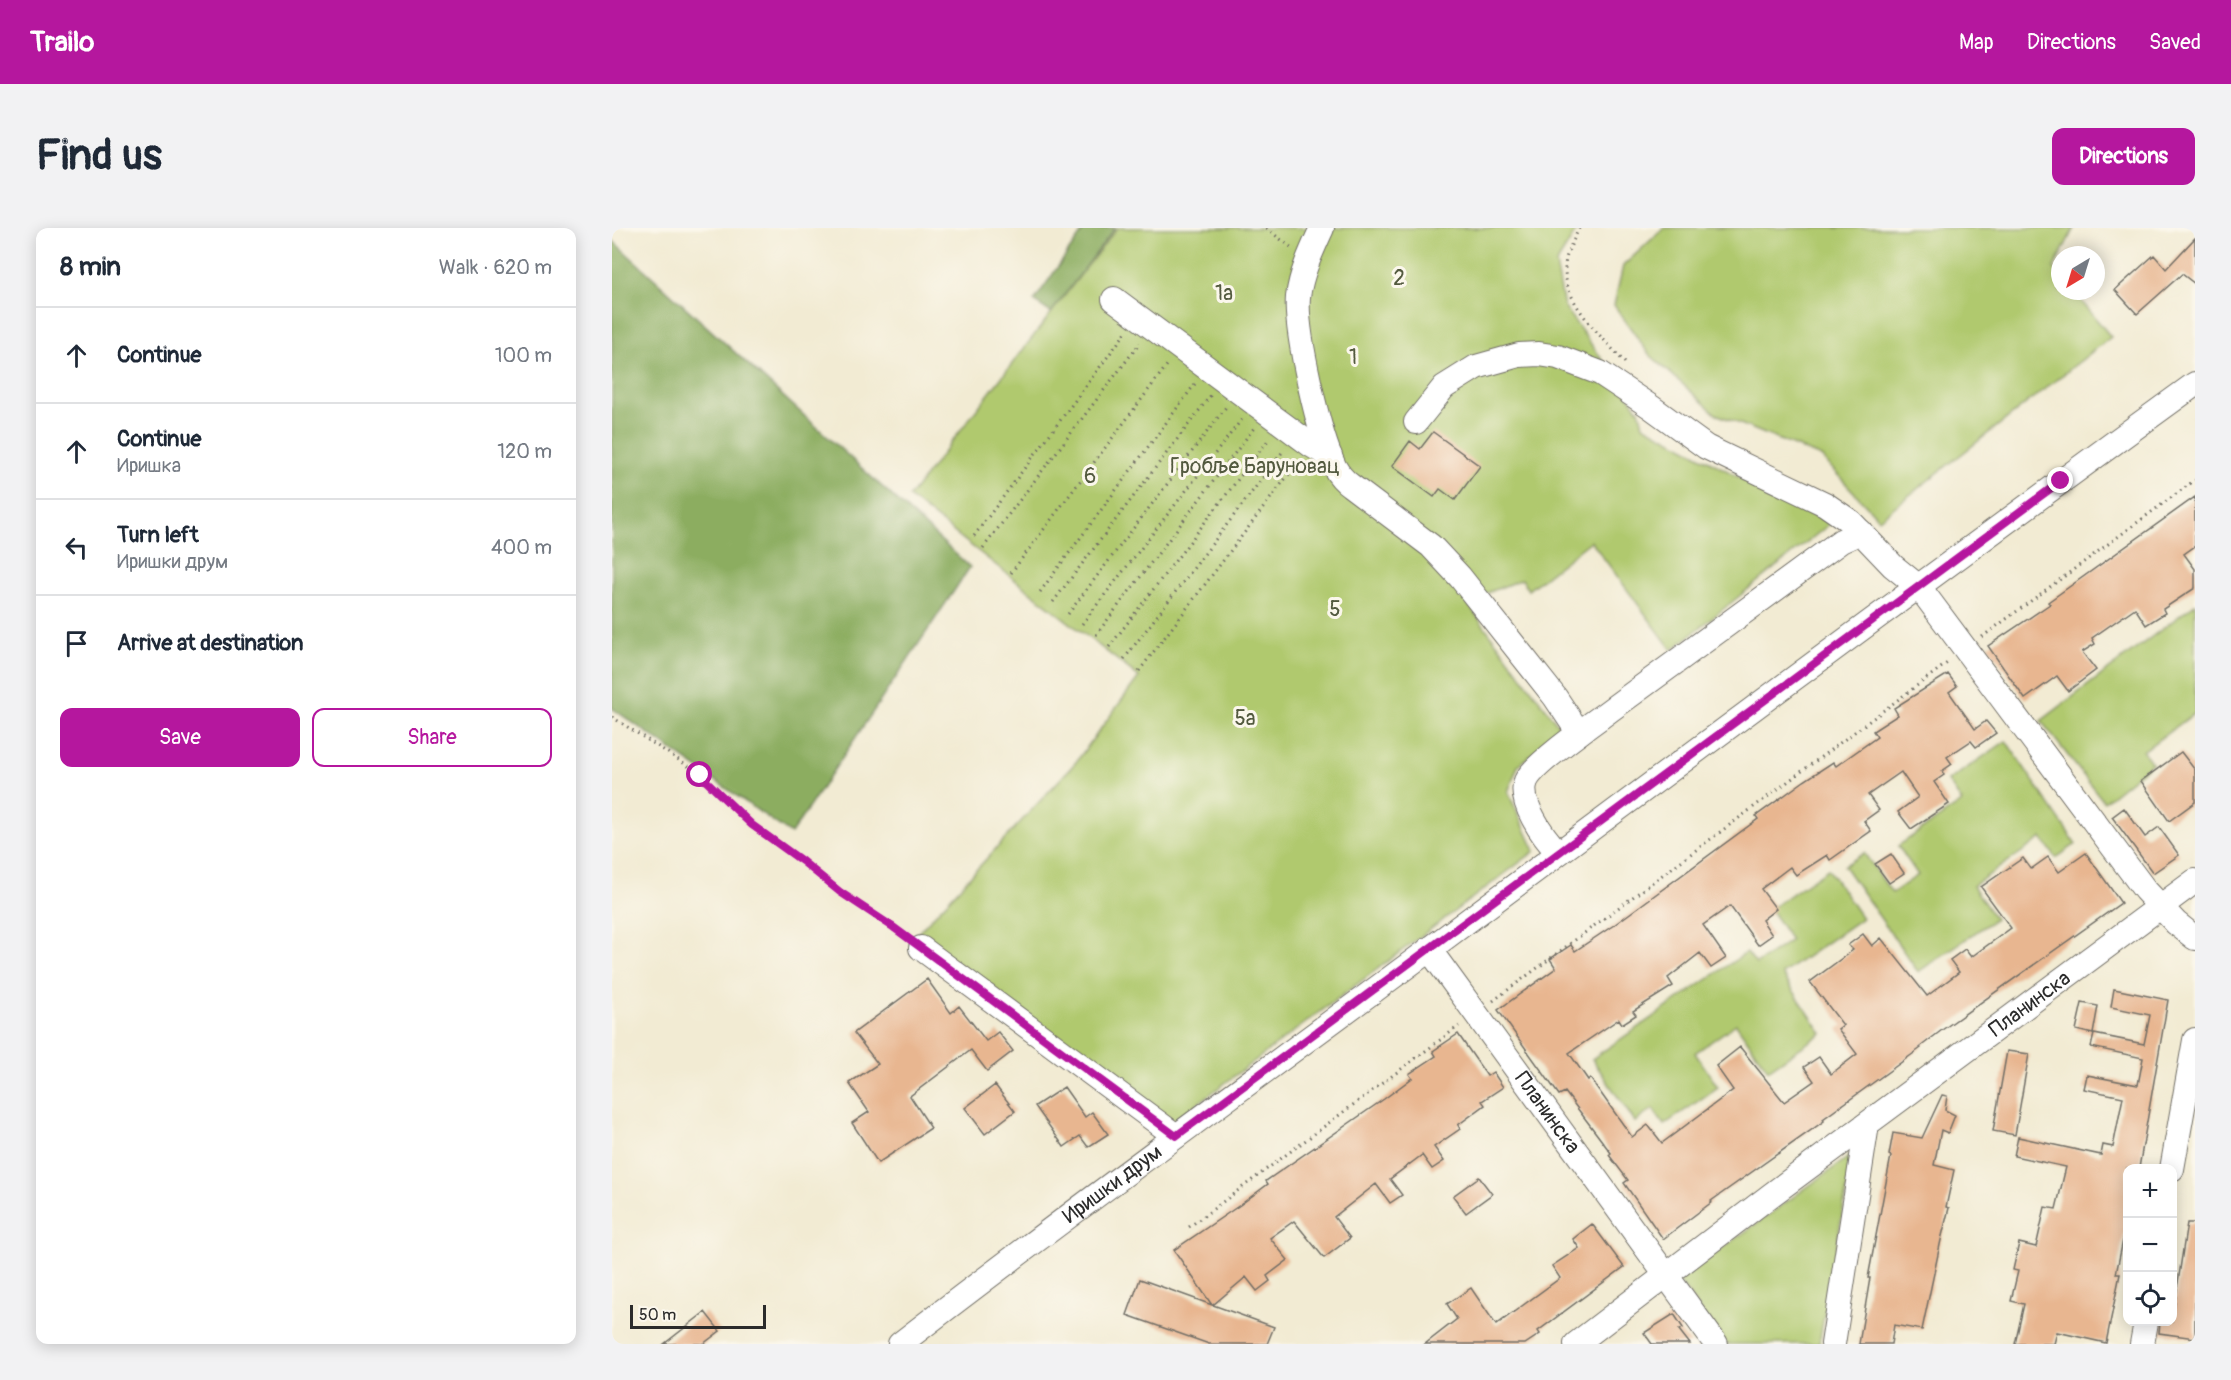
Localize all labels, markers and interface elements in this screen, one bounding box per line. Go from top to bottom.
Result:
text: Trailo [30,25,94,60]
text: Map [1959,29,1994,56]
text: Directions [2027,29,2116,56]
text: Saved [2149,29,2201,56]
button: Directions [2052,128,2195,185]
text: Find us [36,130,162,182]
north arrow [2051,246,2105,300]
text: 8 min [60,251,121,283]
text: Walk · 620 m [439,255,552,280]
park label: 2 [1393,265,1405,292]
park label: 1a [1215,280,1233,307]
icon: ahead [60,339,93,372]
text: Continue [117,341,201,369]
text: 100 m [495,343,552,368]
park label: 1 [1349,344,1357,371]
text: Continue [117,425,201,453]
icon: ahead [60,435,93,468]
text: 120 m [497,439,552,464]
text: Иришка [117,453,181,478]
park label: Гробље Баруновац [1170,453,1340,480]
park label: 6 [1084,463,1096,490]
route end [2047,467,2073,493]
text: Turn left [117,521,199,549]
icon: left [60,531,93,564]
text: 400 m [491,535,552,560]
text: Иришки друм [117,549,228,574]
park label: 5 [1329,596,1341,623]
icon: arrive [60,627,93,660]
text: Arrive at destination [117,629,303,657]
park label: 5a [1234,705,1256,732]
button: Save [60,708,300,767]
button: Share [312,708,552,767]
route start [686,761,712,787]
street label: Планинска [1983,964,2076,1043]
street label: Планинска [1509,1066,1587,1159]
street label: Иришки друм [1057,1138,1167,1229]
map controls [2123,1164,2177,1326]
button: + [2123,1164,2177,1218]
button: − [2123,1218,2177,1272]
button: locate [2123,1272,2177,1326]
scale bar [630,1302,766,1330]
text: 50 m [639,1305,676,1325]

